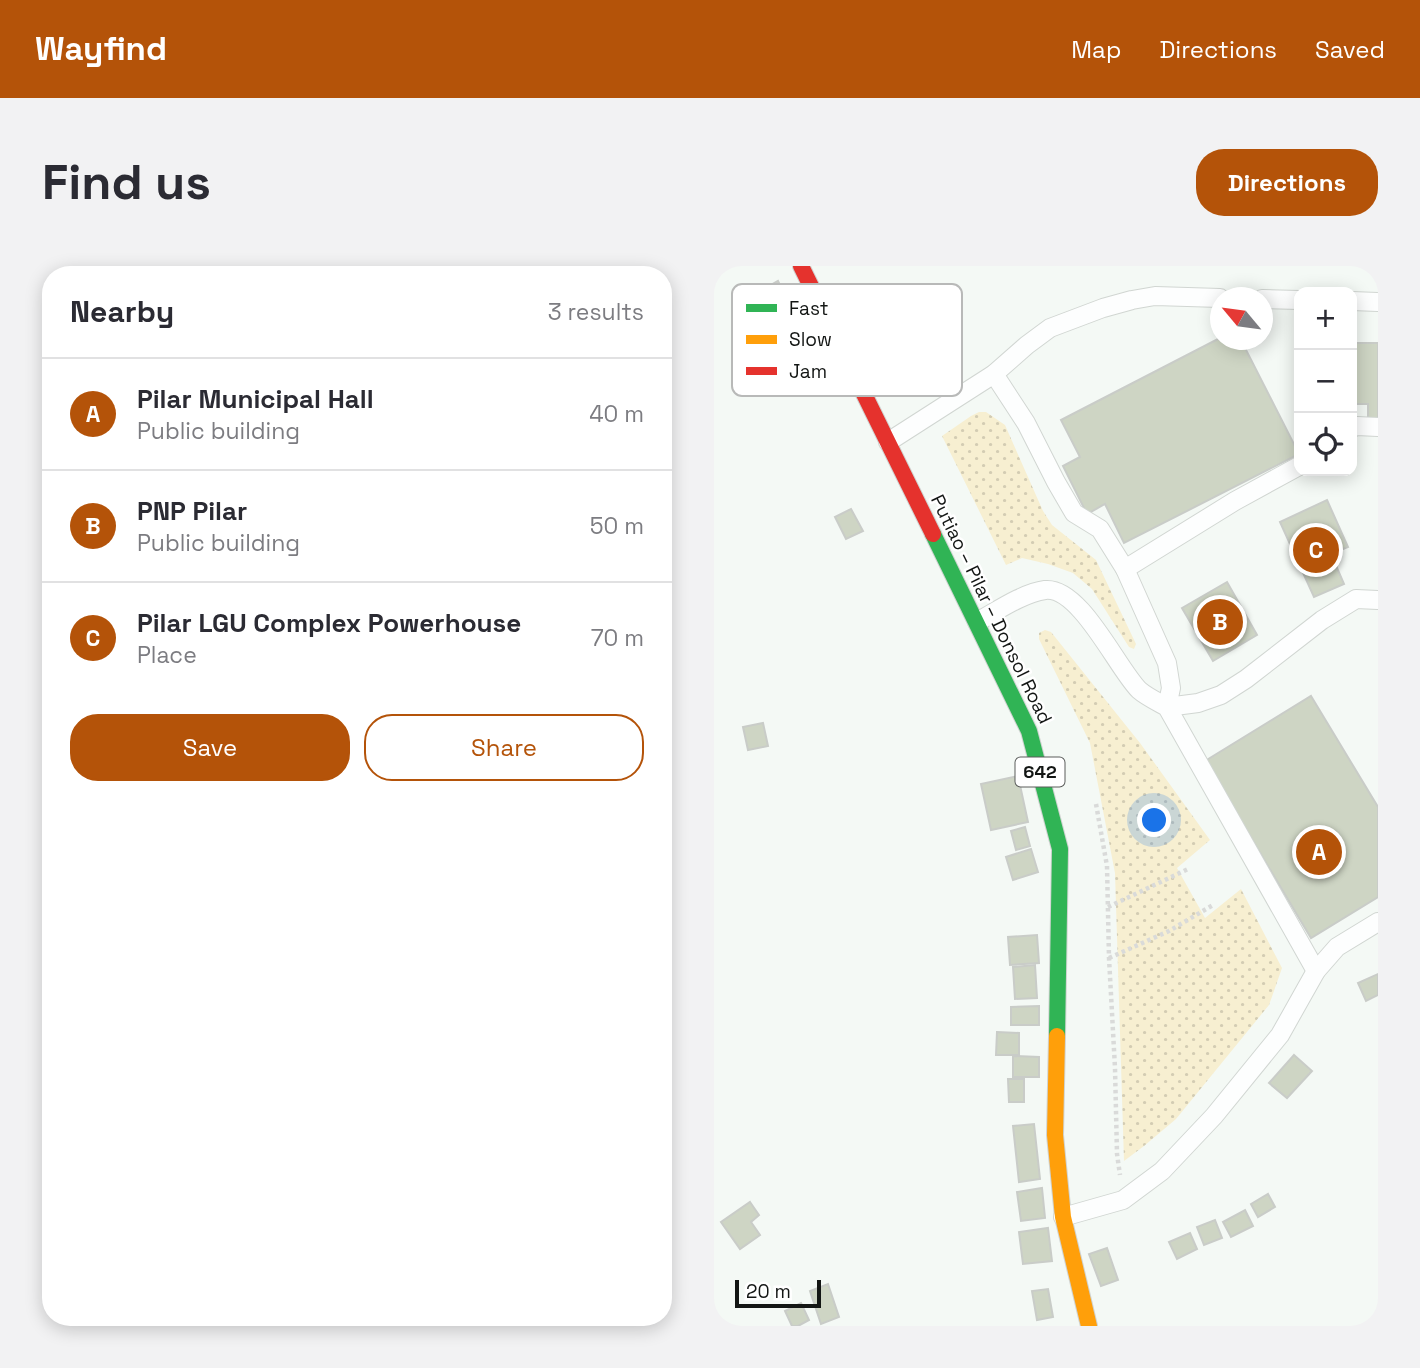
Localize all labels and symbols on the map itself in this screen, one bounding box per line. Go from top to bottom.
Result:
legend [732,284,962,396]
north arrow [1210,287,1273,350]
text: Fast [789,296,829,321]
text: Slow [789,327,832,352]
text: Jam [789,359,827,384]
street label: Putiao – Pilar – Donsol Road [925,490,1058,728]
pin: C [1293,524,1339,576]
pin: B [1197,596,1243,648]
road number: 642 [1016,758,1064,786]
your location [1137,803,1171,837]
pin: A [1296,826,1342,878]
scale bar [735,1277,821,1309]

